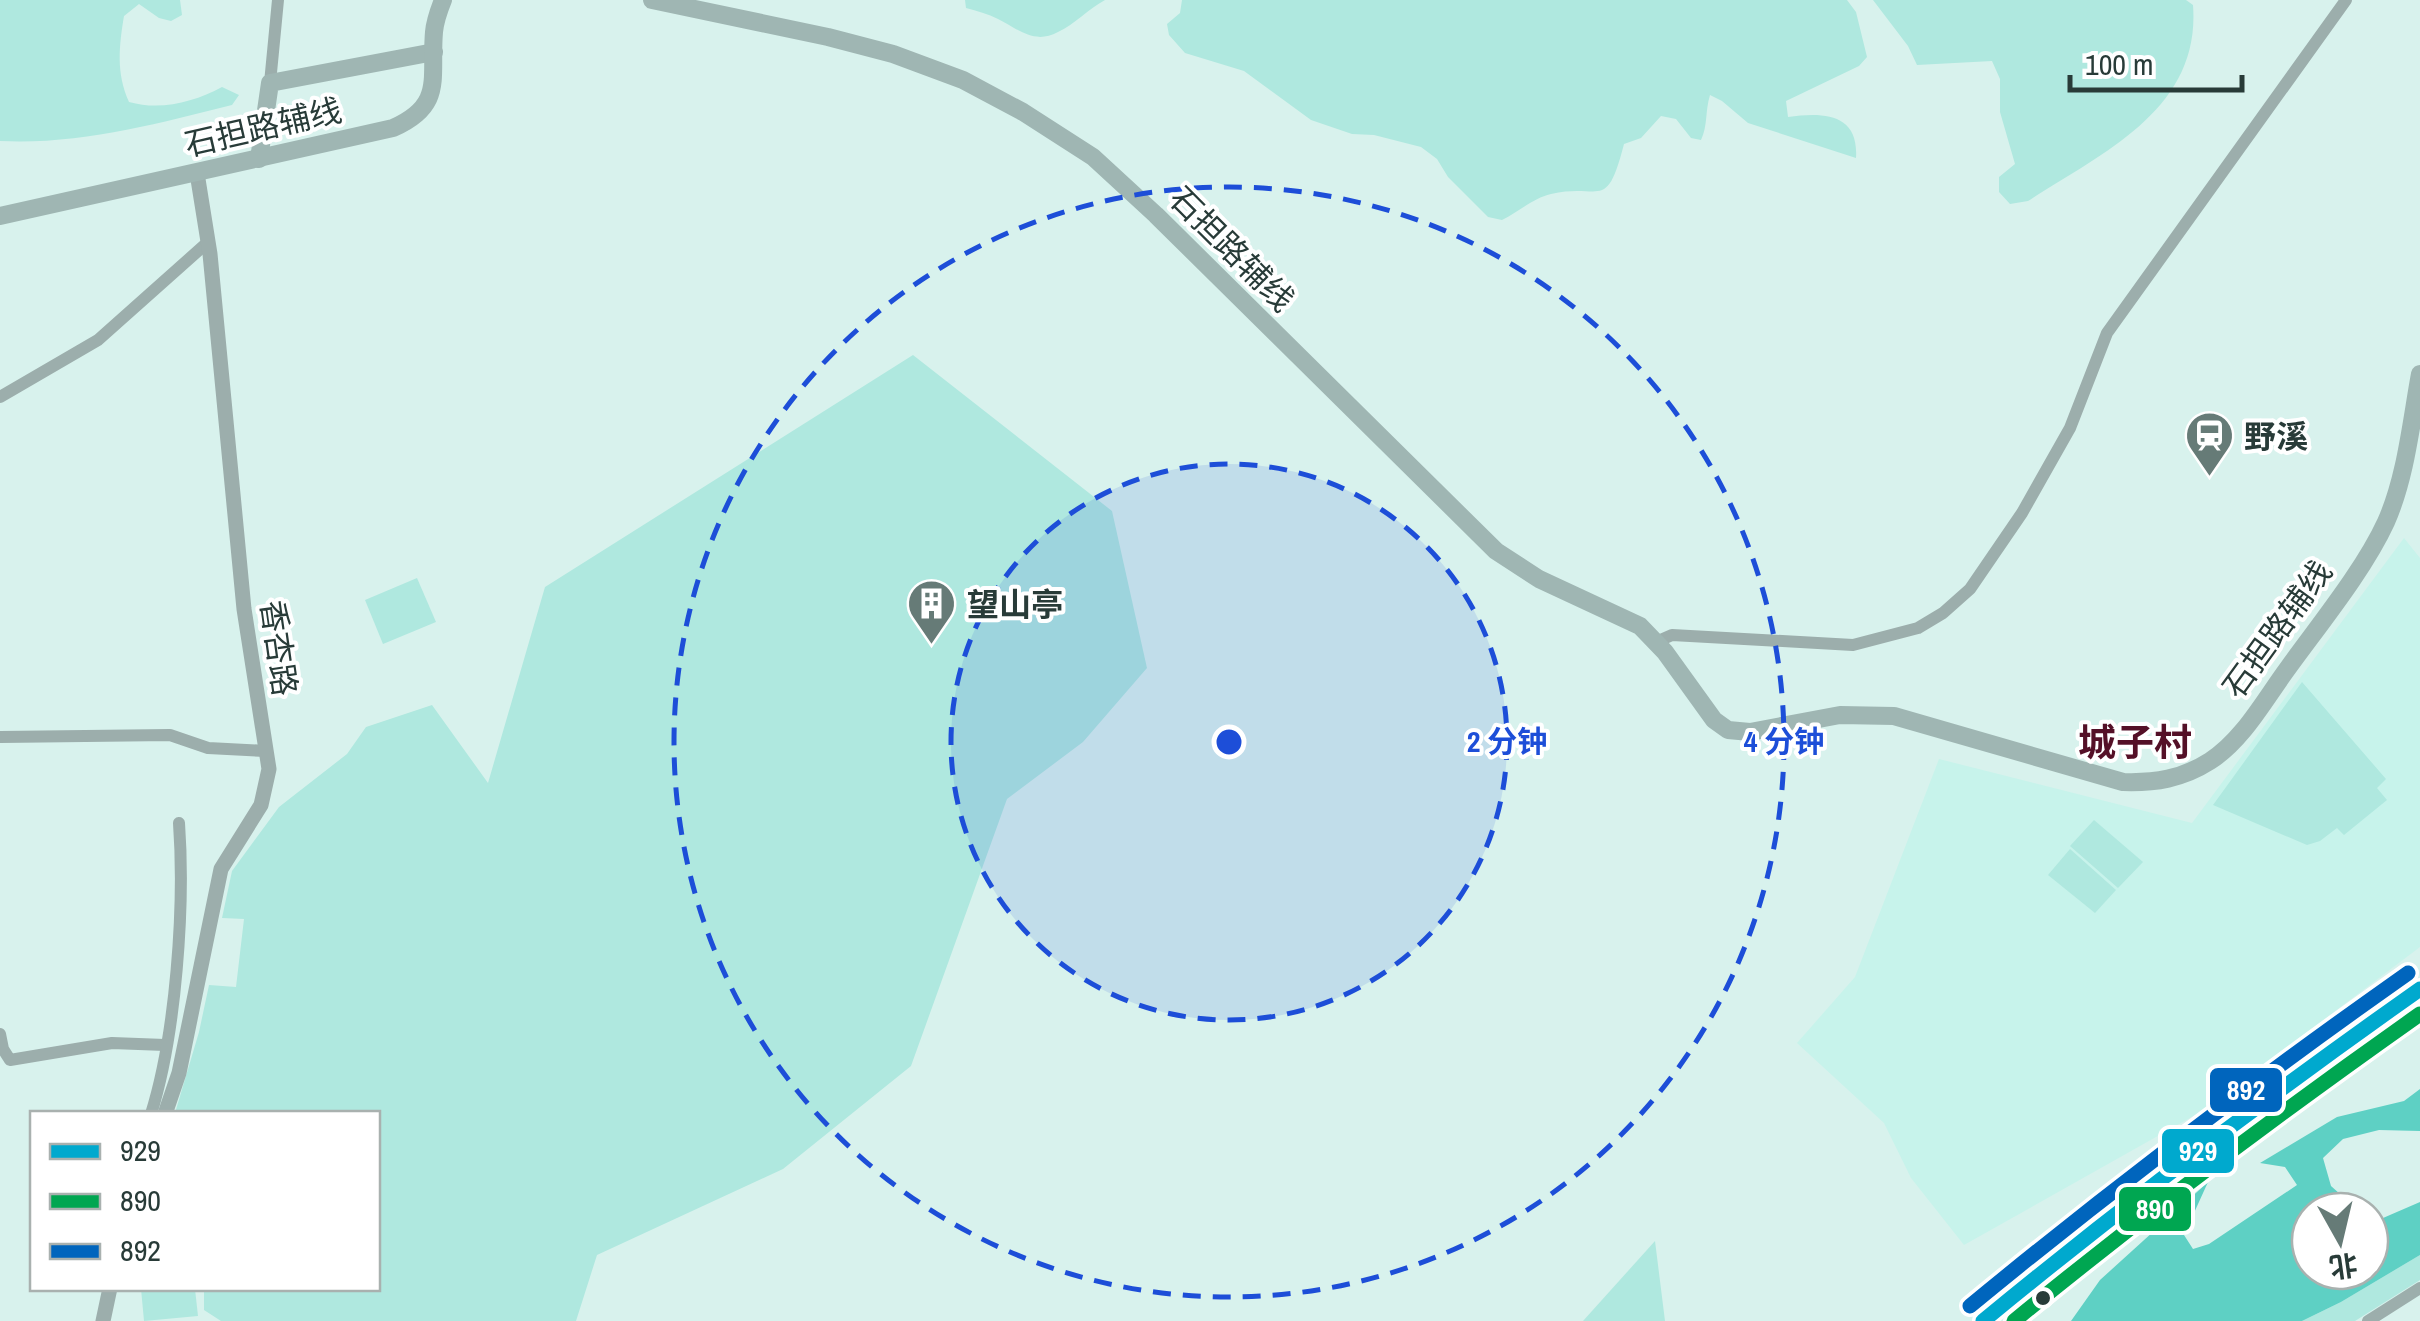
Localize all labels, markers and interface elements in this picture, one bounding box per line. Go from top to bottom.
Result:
scale bar [2070,30,2242,92]
text: 100 m [2085,44,2153,84]
street label: 石担路辅线 [180,88,346,166]
street label: 石担路辅线 [1160,177,1304,321]
station icon: 野溪 [2183,410,2235,478]
place label: 野溪 [2244,415,2308,458]
street label: 石担路辅线 [2213,552,2341,706]
building icon: 望山亭 [906,578,958,646]
place label: 望山亭 [967,583,1063,626]
street label: 香杏路 [251,597,307,699]
district label: 城子村 [2078,717,2192,768]
text: 2 分钟 [1467,721,1547,761]
text: 4 分钟 [1744,721,1824,761]
centre of rings [1211,724,1247,760]
line badge: 892 [2208,1066,2284,1114]
text: 892 [2227,1071,2265,1109]
legend [30,1111,380,1291]
line badge: 929 [2160,1127,2236,1175]
text: 929 [120,1130,161,1170]
text: 929 [2179,1132,2217,1170]
text: 890 [120,1180,161,1220]
line badge: 890 [2117,1185,2193,1233]
text: 890 [2136,1190,2174,1228]
north arrow [2290,1191,2390,1291]
text: 892 [120,1230,161,1270]
text: 北 [2327,1245,2360,1287]
unlabelled marker [2033,1288,2053,1308]

